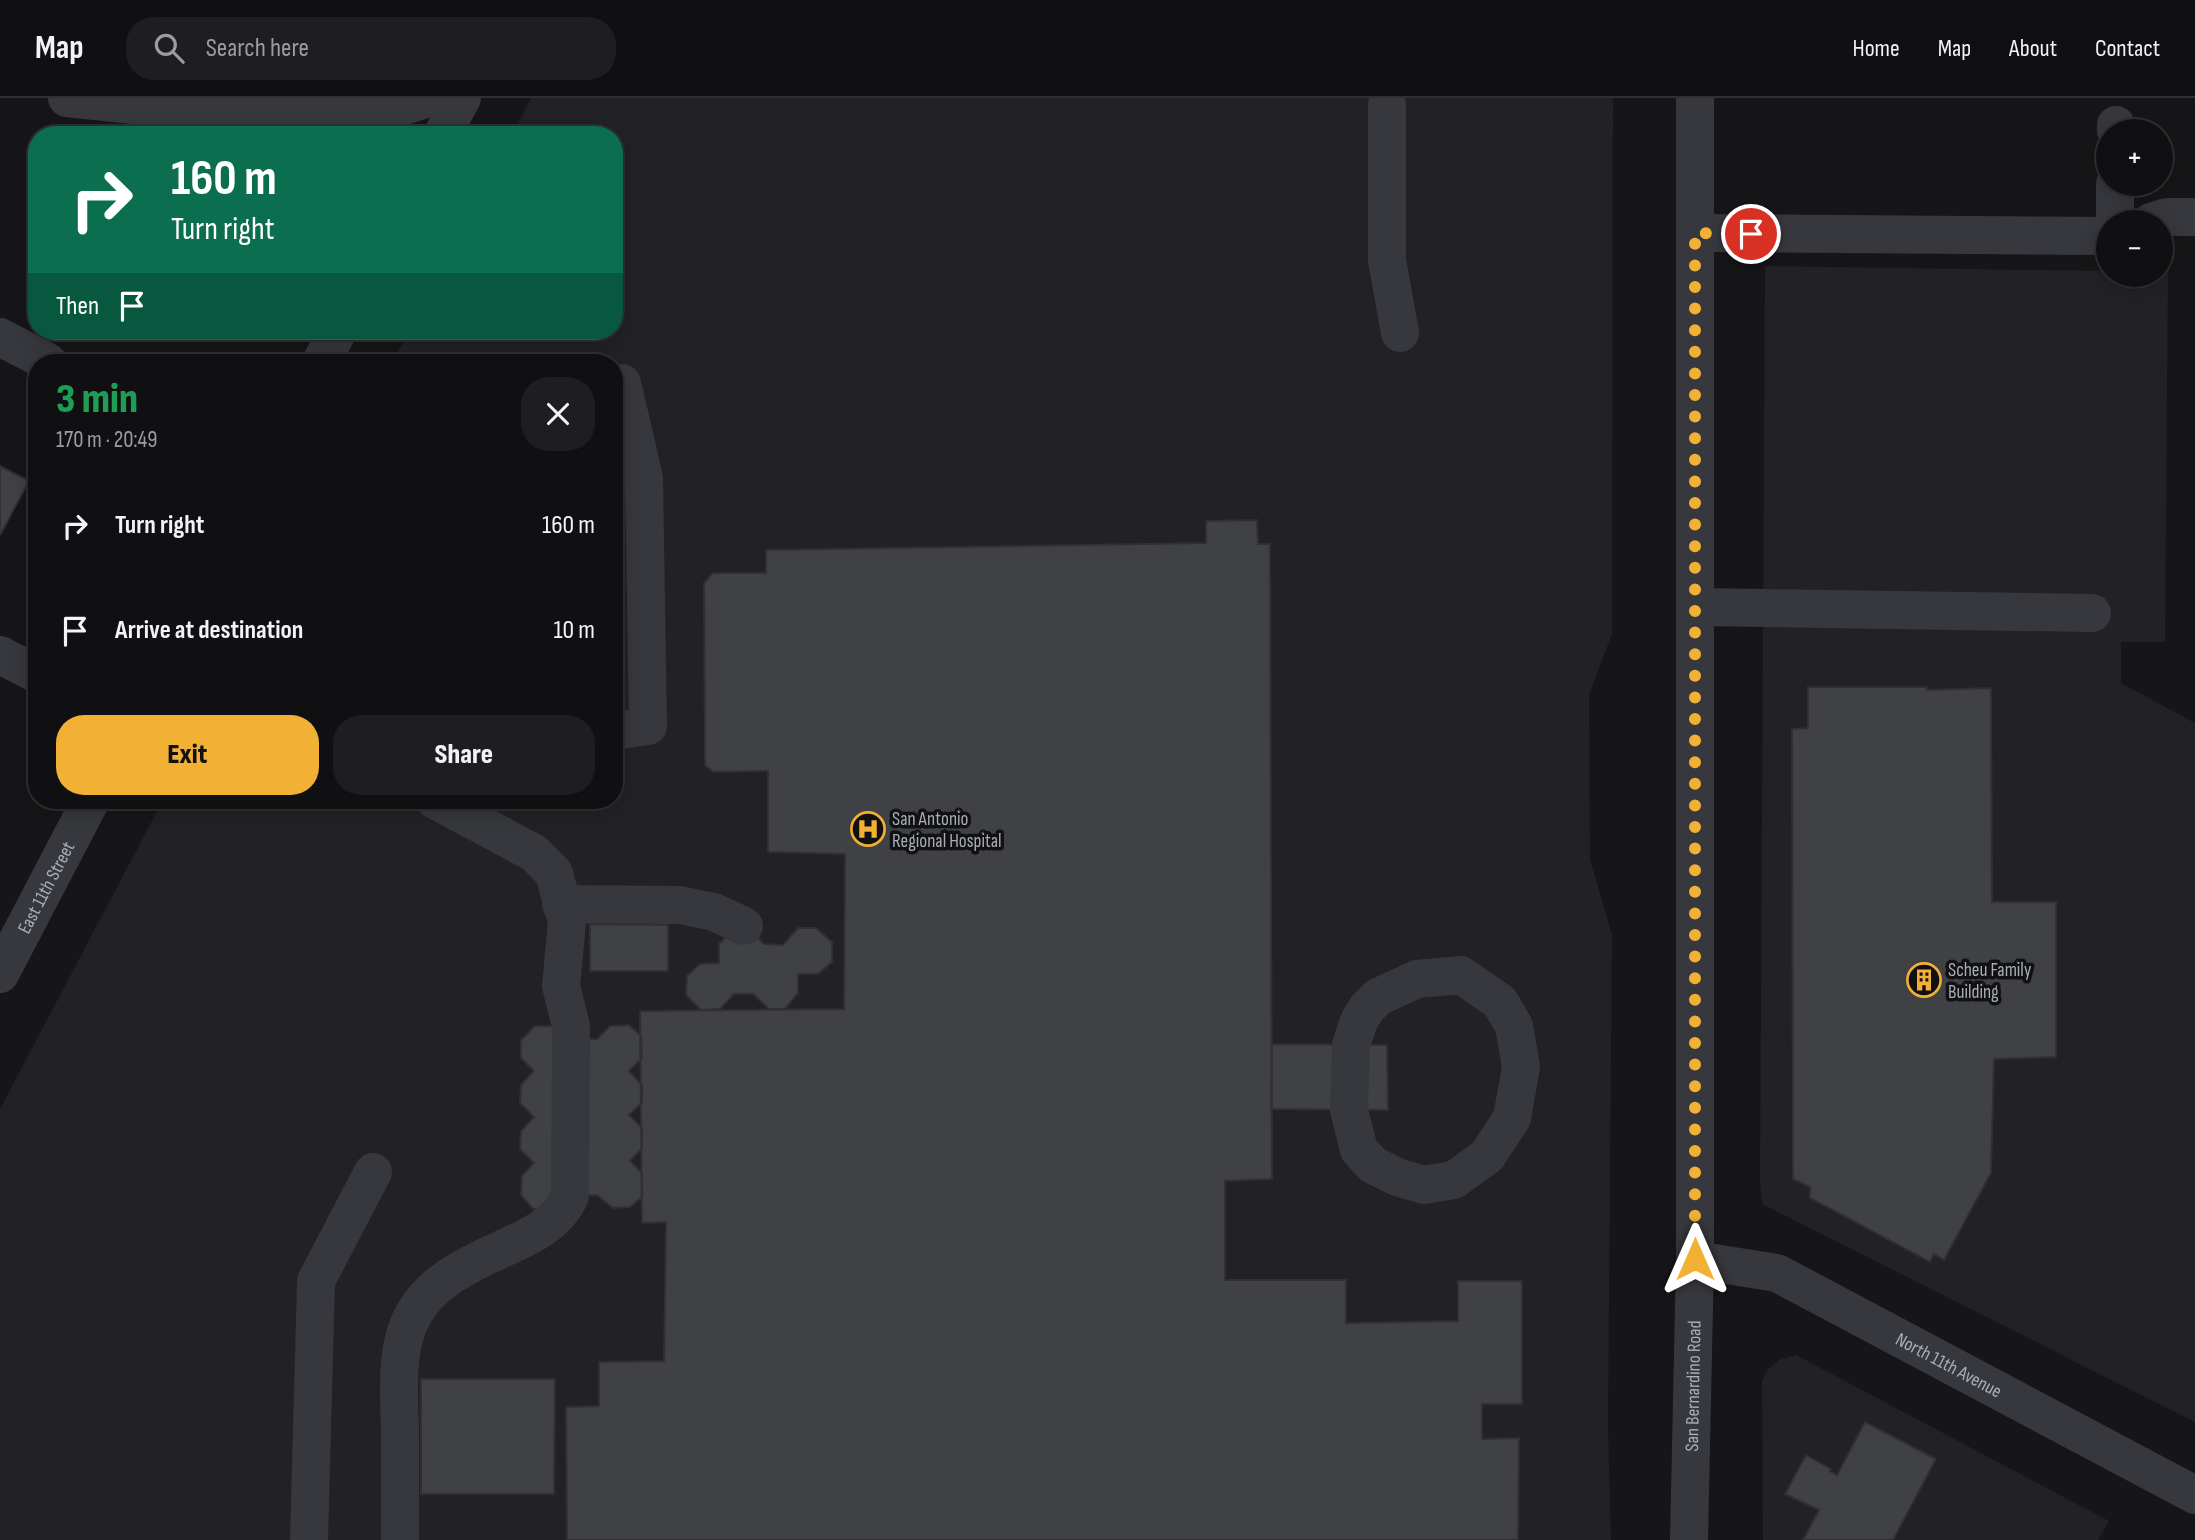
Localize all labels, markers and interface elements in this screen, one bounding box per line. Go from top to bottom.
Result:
search box [126,17,616,80]
text: Map [35,28,84,68]
icon: search [150,29,188,67]
text: Search here [206,33,309,64]
text: Home [1852,34,1900,63]
text: Map [1938,34,1971,63]
text: About [2009,34,2057,63]
text: Contact [2095,34,2160,63]
map controls [2096,119,2173,287]
button: + [2096,119,2173,196]
text: 160 m [171,150,277,209]
icon: right [56,154,147,245]
pin [1721,204,1781,264]
text: Turn right [171,210,275,249]
button: − [2096,210,2173,287]
icon: arrive [1732,215,1770,253]
icon: arrive [113,287,151,325]
text: Then [56,291,99,322]
text: 3 min [56,374,138,425]
button: close [521,377,595,451]
text: 170 m · 20:49 [56,426,157,454]
icon: right [56,507,94,545]
text: Turn right [115,510,204,541]
text: 160 m [542,510,595,541]
icon: arrive [56,612,94,650]
text: Arrive at destination [115,615,303,646]
text: 10 m [553,615,595,646]
button: Exit [56,715,319,795]
button: Share [333,715,595,795]
place label: San Antonio Regional Hospital [892,808,1002,853]
hospital icon: San Antonio Regional Hospital [849,810,887,848]
street label: East 11th Street [13,838,80,938]
place label: Scheu Family Building [1948,959,2032,1004]
building icon: Scheu Family Building [1905,961,1943,999]
position arrow [1658,1222,1732,1296]
street label: San Bernardino Road [1681,1320,1707,1452]
street label: North 11th Avenue [1891,1328,2006,1403]

